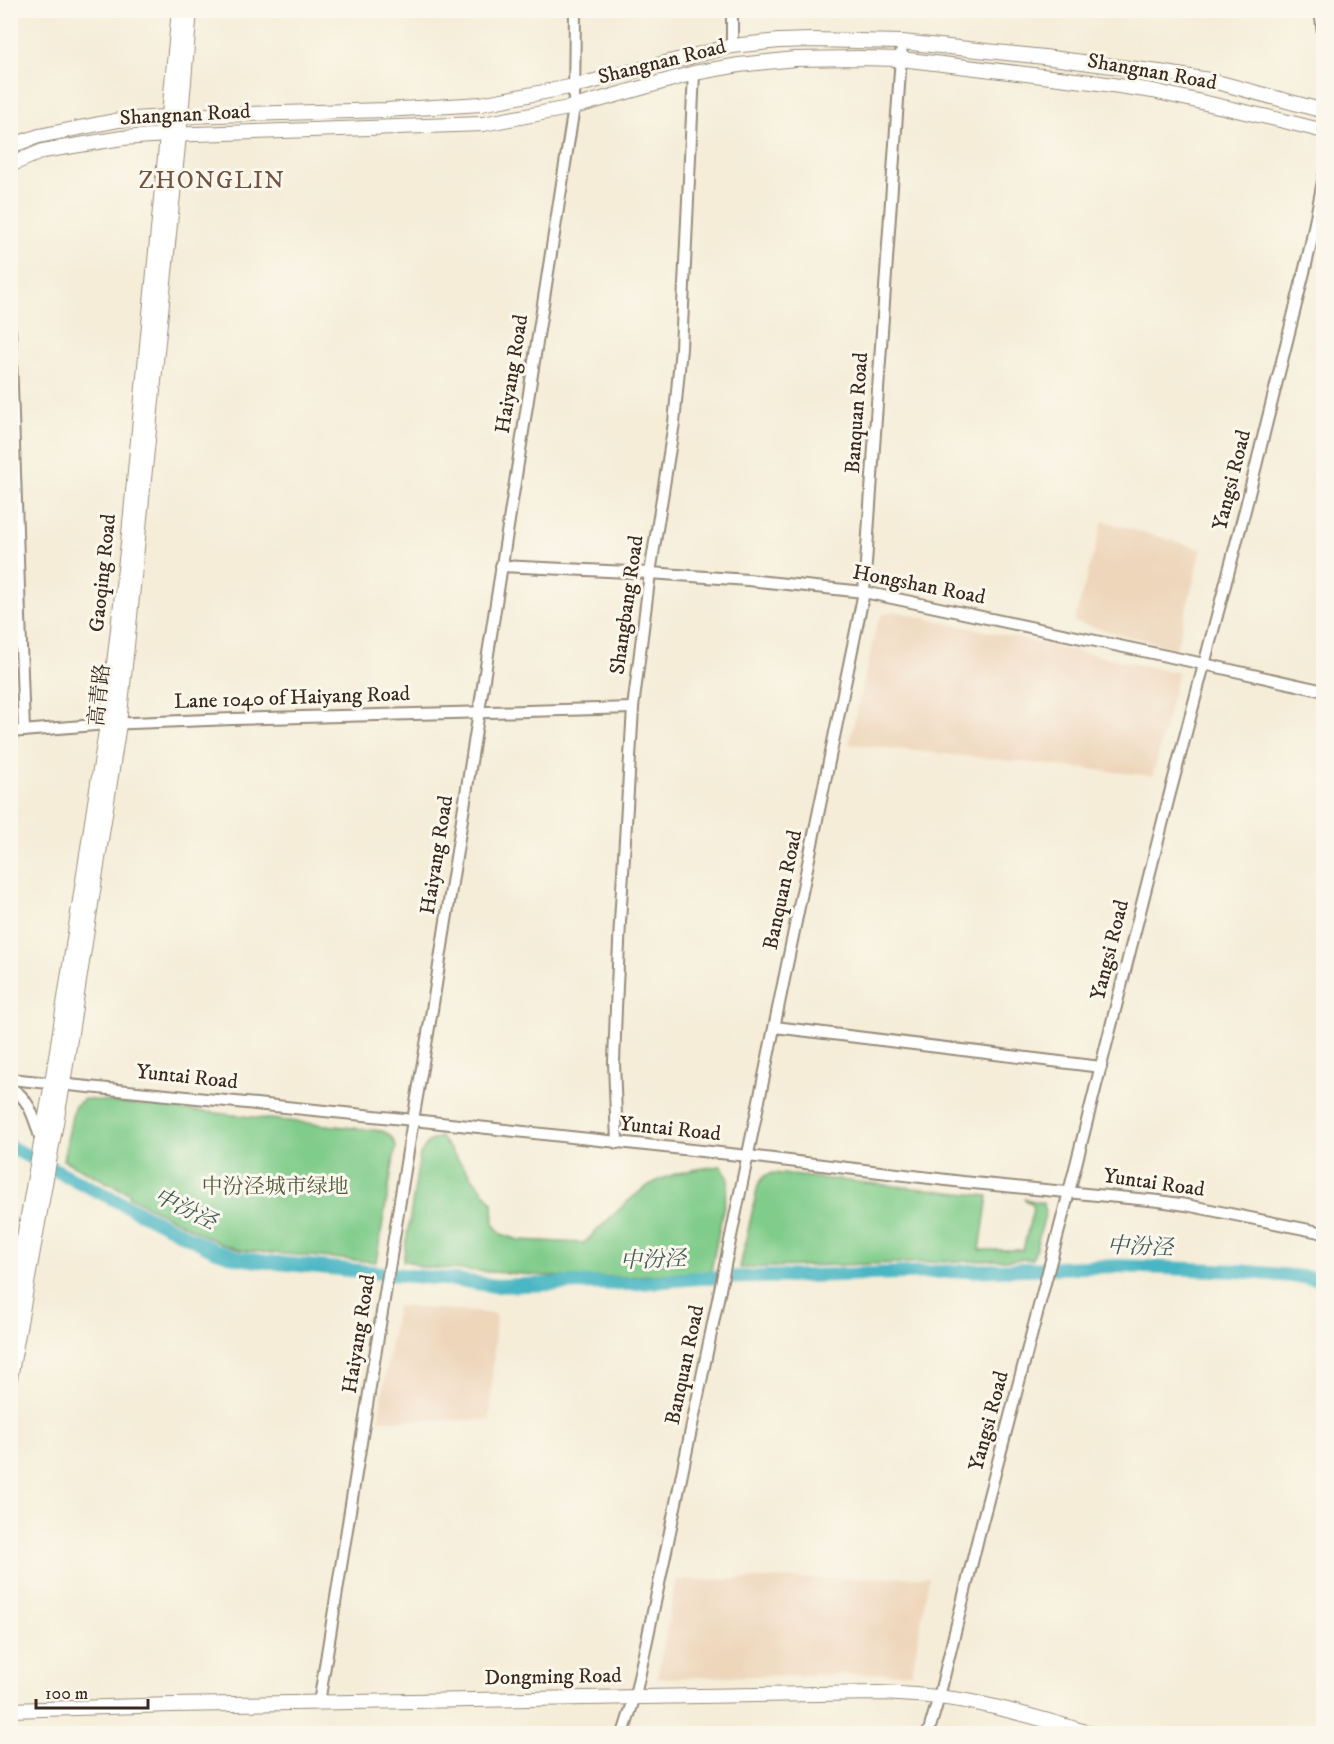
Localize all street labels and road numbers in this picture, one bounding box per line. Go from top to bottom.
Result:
street label: Shangnan Road [595,33,729,90]
street label: Shangnan Road [1085,48,1219,96]
street label: Shangnan Road [119,99,252,131]
street label: Haiyang Road [490,312,534,435]
street label: Banquan Road [840,351,874,475]
street label: Yangsi Road [1207,427,1257,533]
street label: Gaoqing Road [84,512,122,633]
street label: Shangbang Road [604,533,650,676]
street label: Hongshan Road [850,559,988,611]
street label: 高青路 [84,662,116,728]
street label: Lane 1040 of Haiyang Road [173,681,411,715]
street label: Haiyang Road [415,793,459,916]
street label: Banquan Road [758,827,808,952]
street label: Yangsi Road [1085,897,1135,1003]
street label: Yuntai Road [135,1059,240,1095]
street label: Yuntai Road [618,1111,723,1147]
street label: Yuntai Road [1102,1163,1207,1203]
street label: Haiyang Road [337,1272,381,1395]
street label: Banquan Road [660,1302,710,1427]
street label: Yangsi Road [963,1368,1015,1474]
street label: Dongming Road [484,1663,622,1691]

